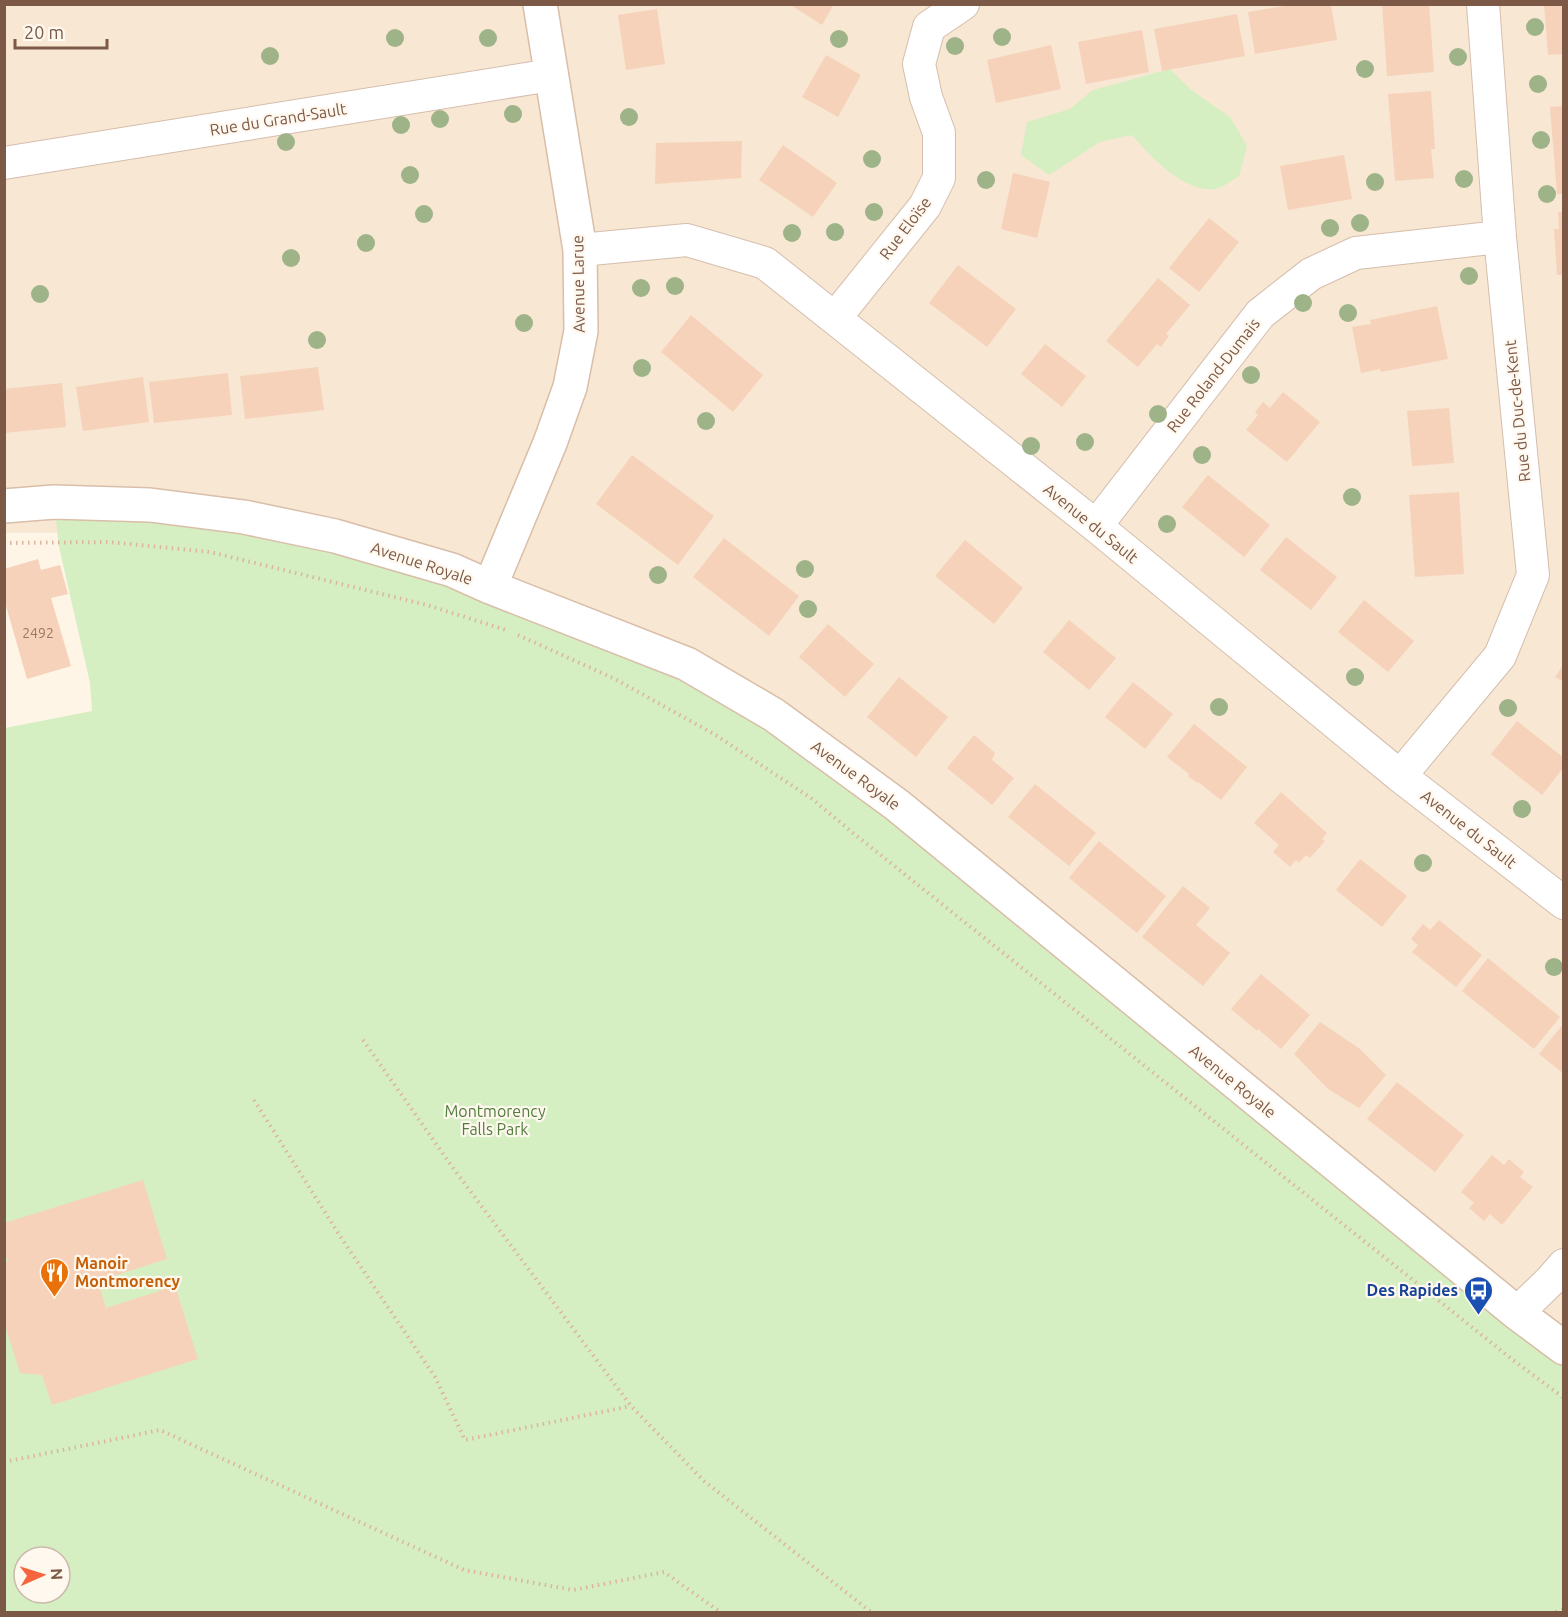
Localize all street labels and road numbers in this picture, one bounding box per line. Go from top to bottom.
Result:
street label: Rue du Grand-Sault [208,99,348,139]
street label: Rue Eloïse [876,193,934,263]
street label: Avenue Larue [568,235,588,333]
street label: Rue Roland-Dumais [1163,314,1263,436]
street label: Rue du Duc-de-Kent [1501,338,1533,483]
street label: Avenue du Sault [1040,480,1142,567]
street label: Avenue Royale [369,538,475,588]
street label: Avenue Royale [808,737,904,813]
street label: Avenue du Sault [1418,786,1521,872]
street label: Avenue Royale [1186,1041,1280,1121]

